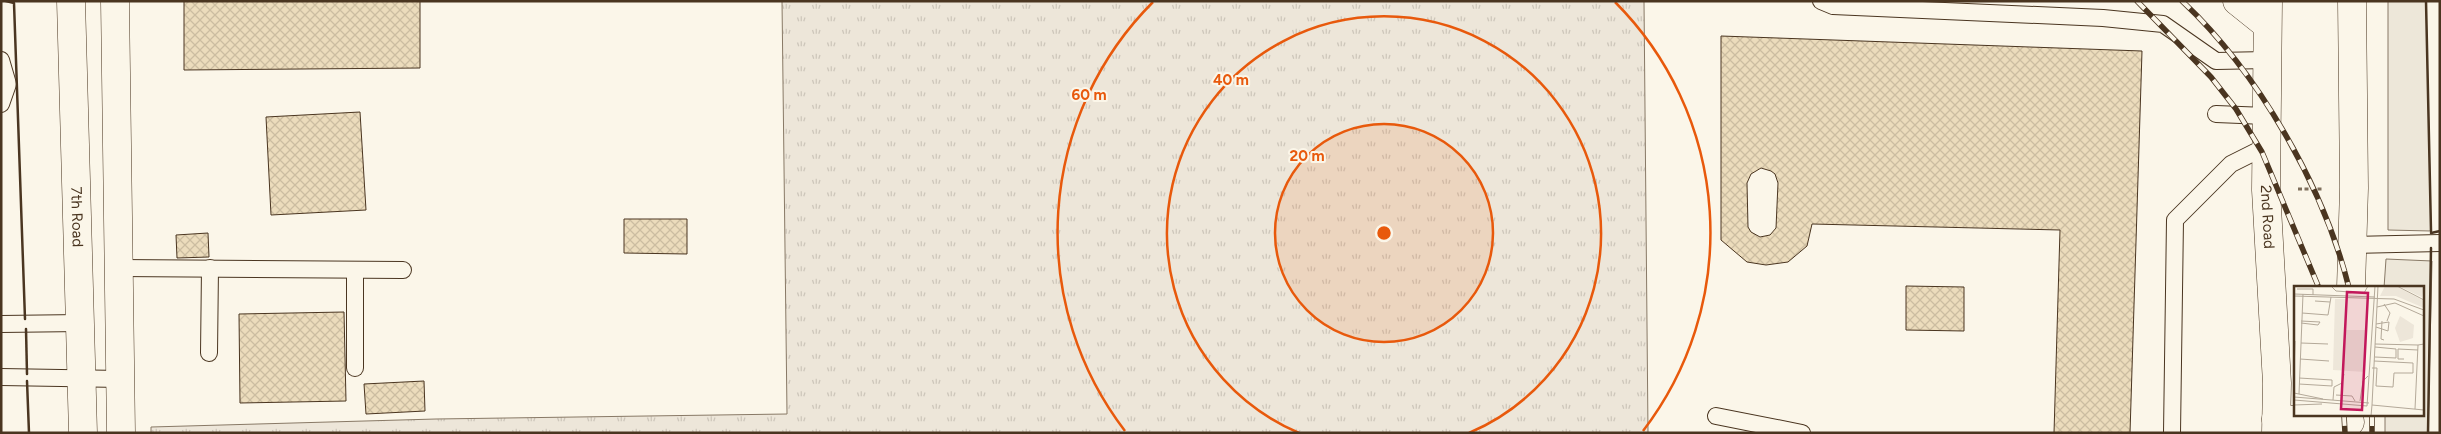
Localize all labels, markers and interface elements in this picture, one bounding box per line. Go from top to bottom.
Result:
text: 40 m [1213,71,1249,89]
text: 60 m [1071,86,1107,104]
text: 20 m [1289,147,1325,165]
street label: 2nd Road [2257,185,2278,249]
street label: 7th Road [67,186,87,247]
centre of rings [1375,224,1393,242]
inset map [2294,286,2424,416]

